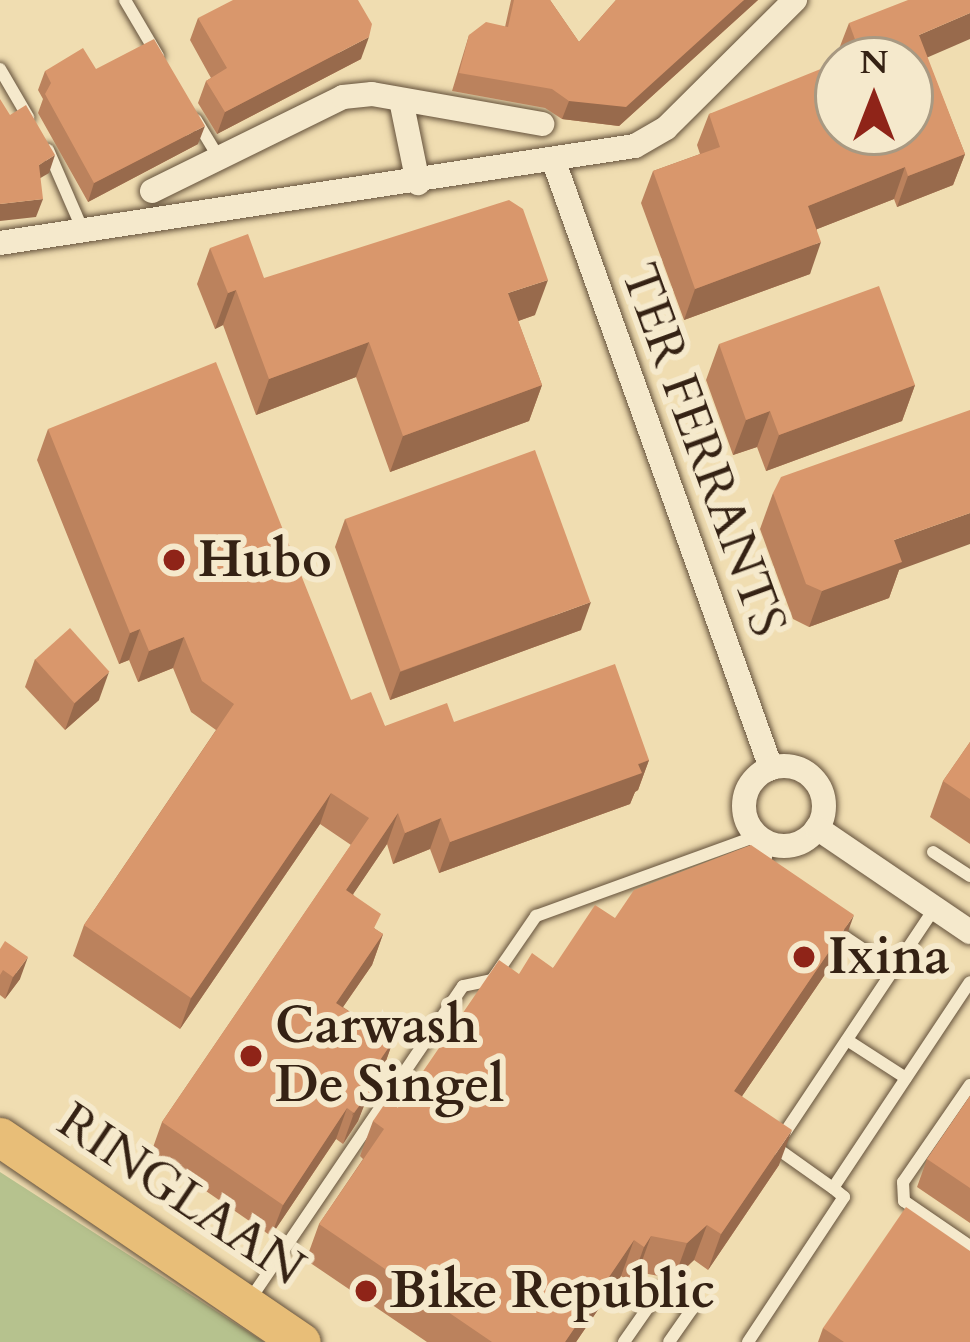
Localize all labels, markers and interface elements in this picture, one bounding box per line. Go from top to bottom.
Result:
north arrow [814,36,934,156]
text: N [860,40,888,85]
street label: TER FERRANTS [607,255,799,645]
place label: Hubo [198,529,332,591]
marker: Hubo [161,547,187,573]
place label: Ixina [828,926,950,988]
marker: Ixina [791,944,817,970]
place label: Carwash De Singel [275,996,504,1116]
marker: Carwash De Singel [238,1043,264,1069]
street label: RINGLAAN [46,1090,316,1300]
place label: Bike Republic [390,1260,715,1322]
marker: Bike Republic [353,1278,379,1304]

